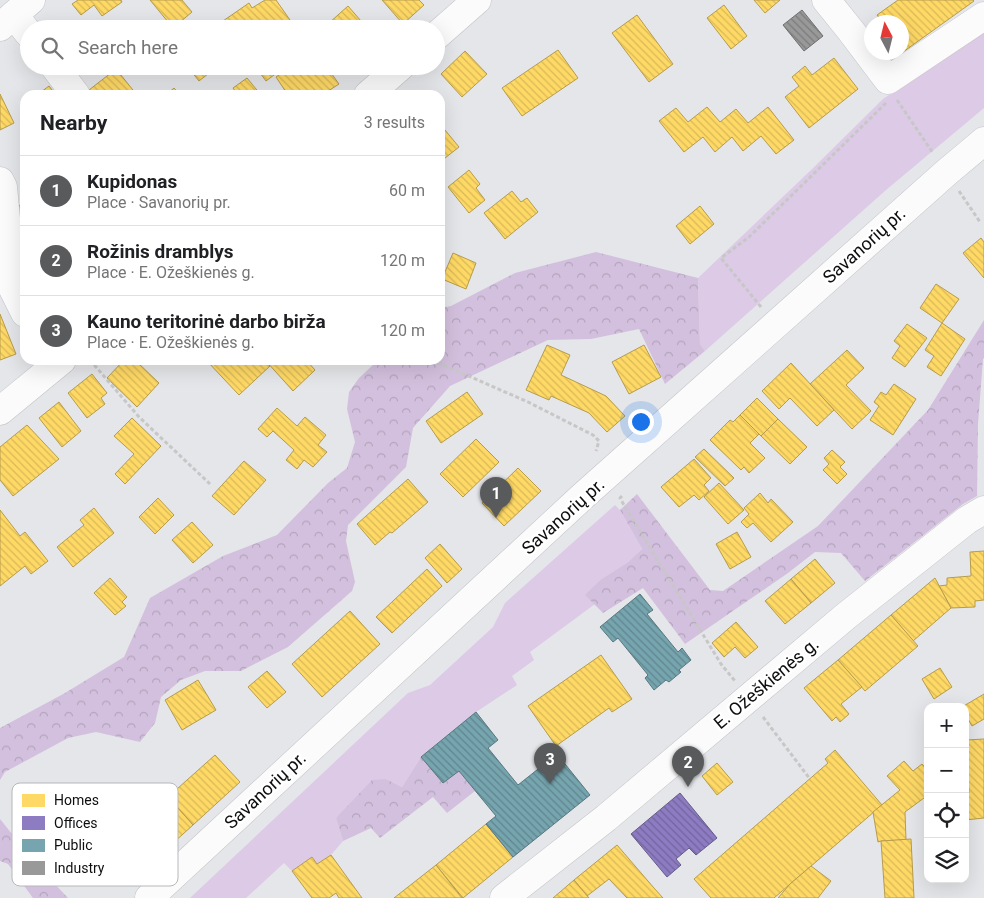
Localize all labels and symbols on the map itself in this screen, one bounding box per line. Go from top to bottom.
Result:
north arrow [864,15,909,60]
street label: Savanorių pr. [818,203,910,287]
your location [628,409,654,435]
street label: Savanorių pr. [517,474,609,558]
pin: 1 [480,477,512,518]
street label: E. Ožeškienės g. [709,633,823,733]
pin: 3 [534,743,566,784]
pin: 2 [672,746,704,787]
street label: Savanorių pr. [220,747,310,833]
legend [12,783,178,886]
text: Homes [54,792,99,808]
text: Offices [54,815,98,831]
text: Public [54,837,93,853]
text: Industry [54,860,105,876]

